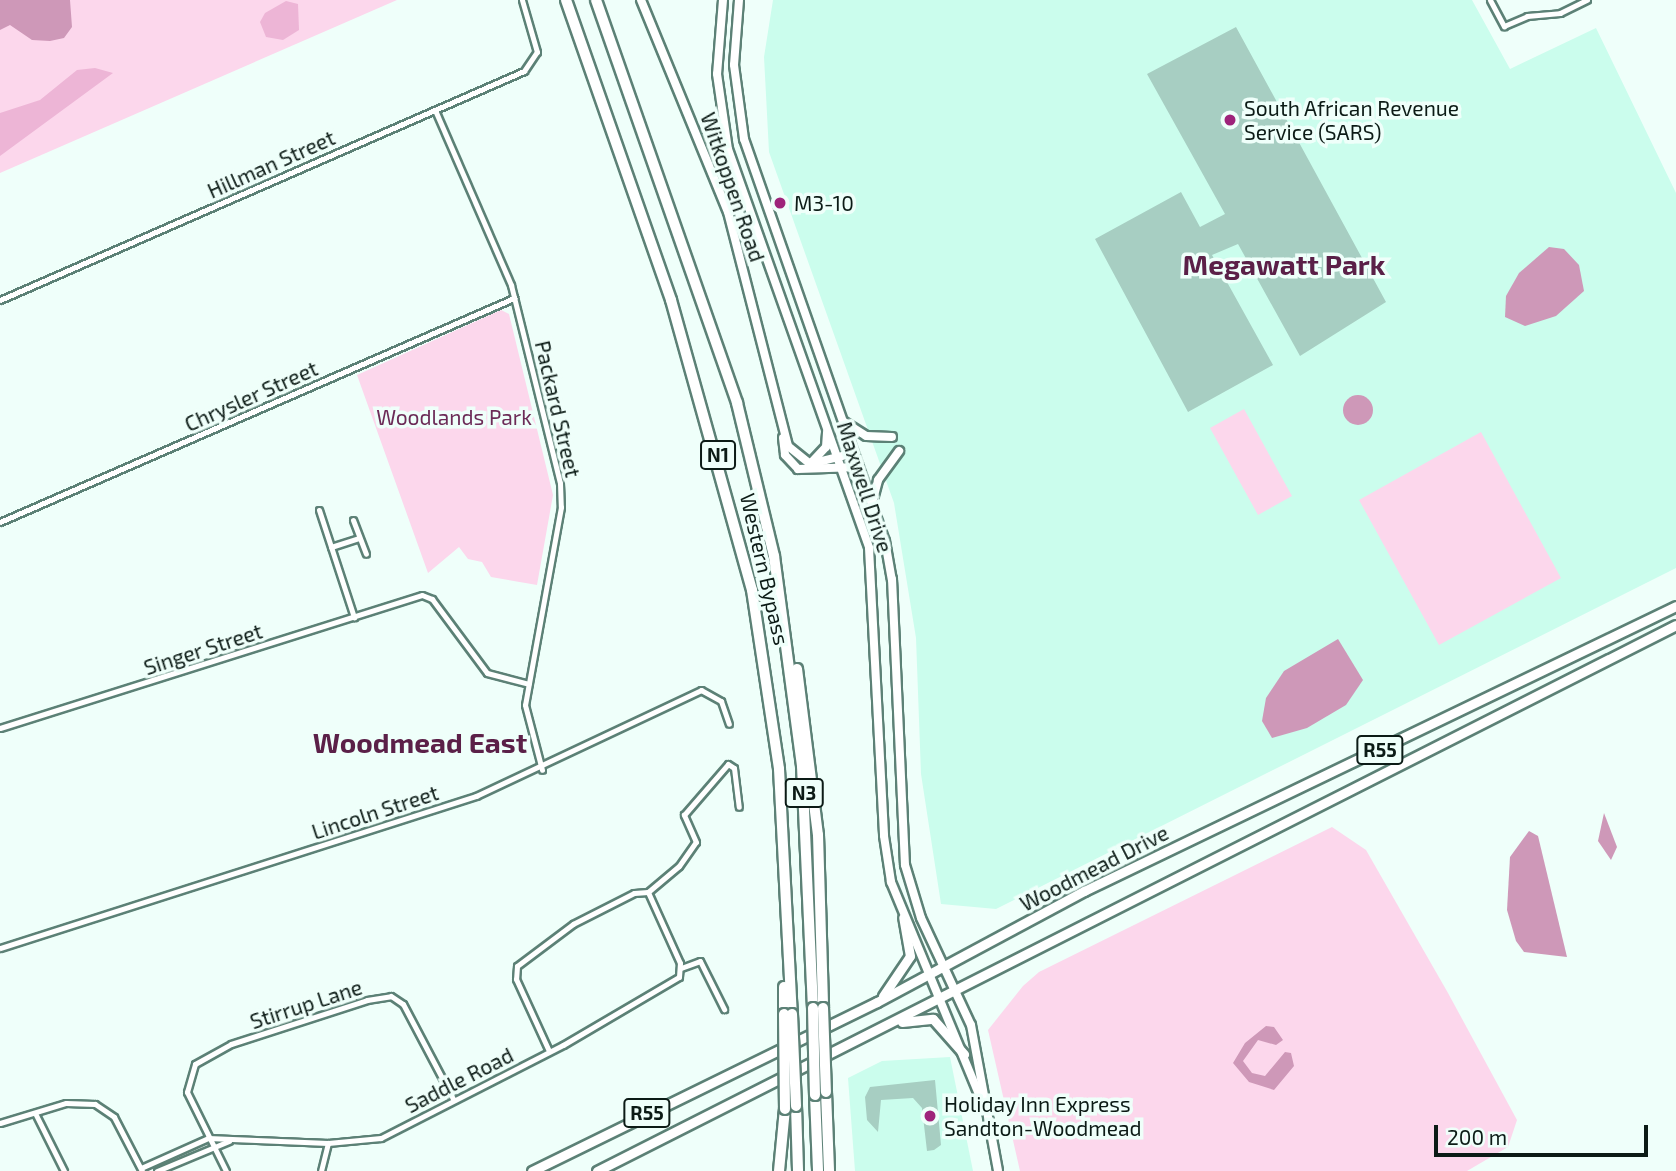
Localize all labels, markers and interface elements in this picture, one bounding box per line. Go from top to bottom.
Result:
place label: South African Revenue Service (SARS) [1244,95,1460,145]
street label: Witkoppen Road [696,109,770,265]
marker: South African Revenue Service (SARS) [1222,112,1238,128]
street label: Hillman Street [203,125,339,203]
place label: M3-10 [794,190,854,216]
marker: M3-10 [772,195,788,211]
district label: Megawatt Park [1183,247,1385,281]
street label: Packard Street [530,338,586,480]
street label: Chrysler Street [180,355,322,437]
park label: Woodlands Park [376,404,532,430]
street label: Maxwell Drive [832,418,898,556]
road number: N1 [699,440,737,470]
street label: Western Bypass [735,491,795,647]
street label: Singer Street [140,618,266,680]
district label: Woodmead East [313,725,527,759]
road number: R55 [1356,734,1404,765]
road number: N3 [785,778,823,808]
street label: Lincoln Street [308,780,442,844]
street label: Woodmead Drive [1016,820,1172,916]
street label: Stirrup Lane [247,974,365,1034]
street label: Saddle Road [401,1042,517,1118]
place label: Holiday Inn Express Sandton-Woodmead [944,1091,1142,1141]
road number: R55 [622,1098,672,1128]
marker: Holiday Inn Express Sandton-Woodmead [922,1108,938,1124]
scale bar [1438,1112,1652,1156]
text: 200 m [1447,1124,1507,1149]

